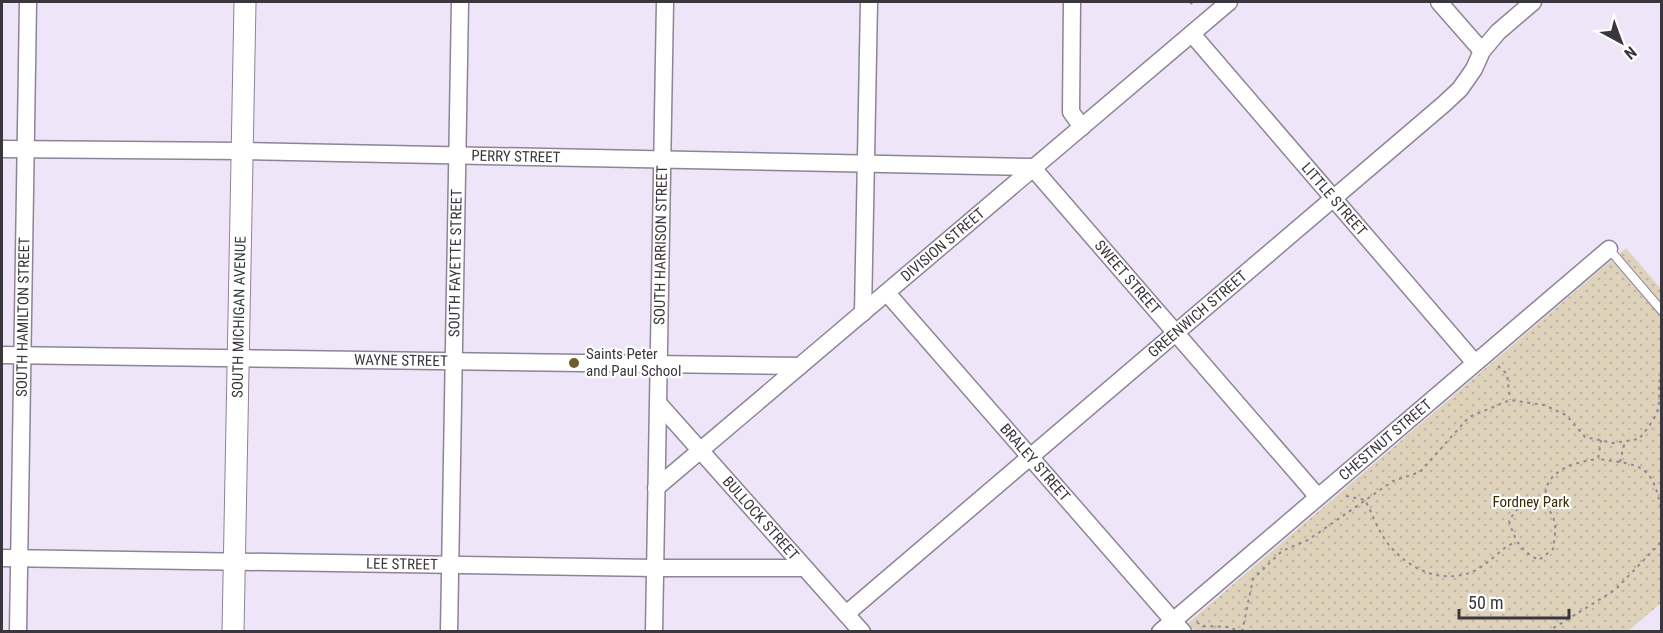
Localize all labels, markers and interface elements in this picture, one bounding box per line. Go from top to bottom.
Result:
north arrow [1591,12,1651,72]
text: N [1621,43,1640,63]
street label: PERRY STREET [471,147,561,166]
street label: LITTLE STREET [1298,159,1371,240]
street label: SOUTH HARRISON STREET [650,165,671,325]
street label: SOUTH FAYETTE STREET [445,189,466,337]
street label: DIVISION STREET [897,204,988,285]
street label: SOUTH MICHIGAN AVENUE [228,236,250,398]
street label: SOUTH HAMILTON STREET [13,237,33,397]
street label: SWEET STREET [1091,237,1164,318]
street label: GREENWICH STREET [1145,267,1251,361]
place label: Saints Peter and Paul School [586,345,681,380]
street label: WAYNE STREET [354,351,448,370]
marker: Saints Peter and Paul School [567,356,581,370]
street label: CHESTNUT STREET [1335,395,1435,484]
street label: BRALEY STREET [996,420,1074,505]
street label: BULLOCK STREET [719,473,803,564]
park label: Fordney Park [1492,493,1570,511]
street label: LEE STREET [366,555,438,574]
scale bar [1459,582,1568,620]
text: 50 m [1468,592,1503,613]

